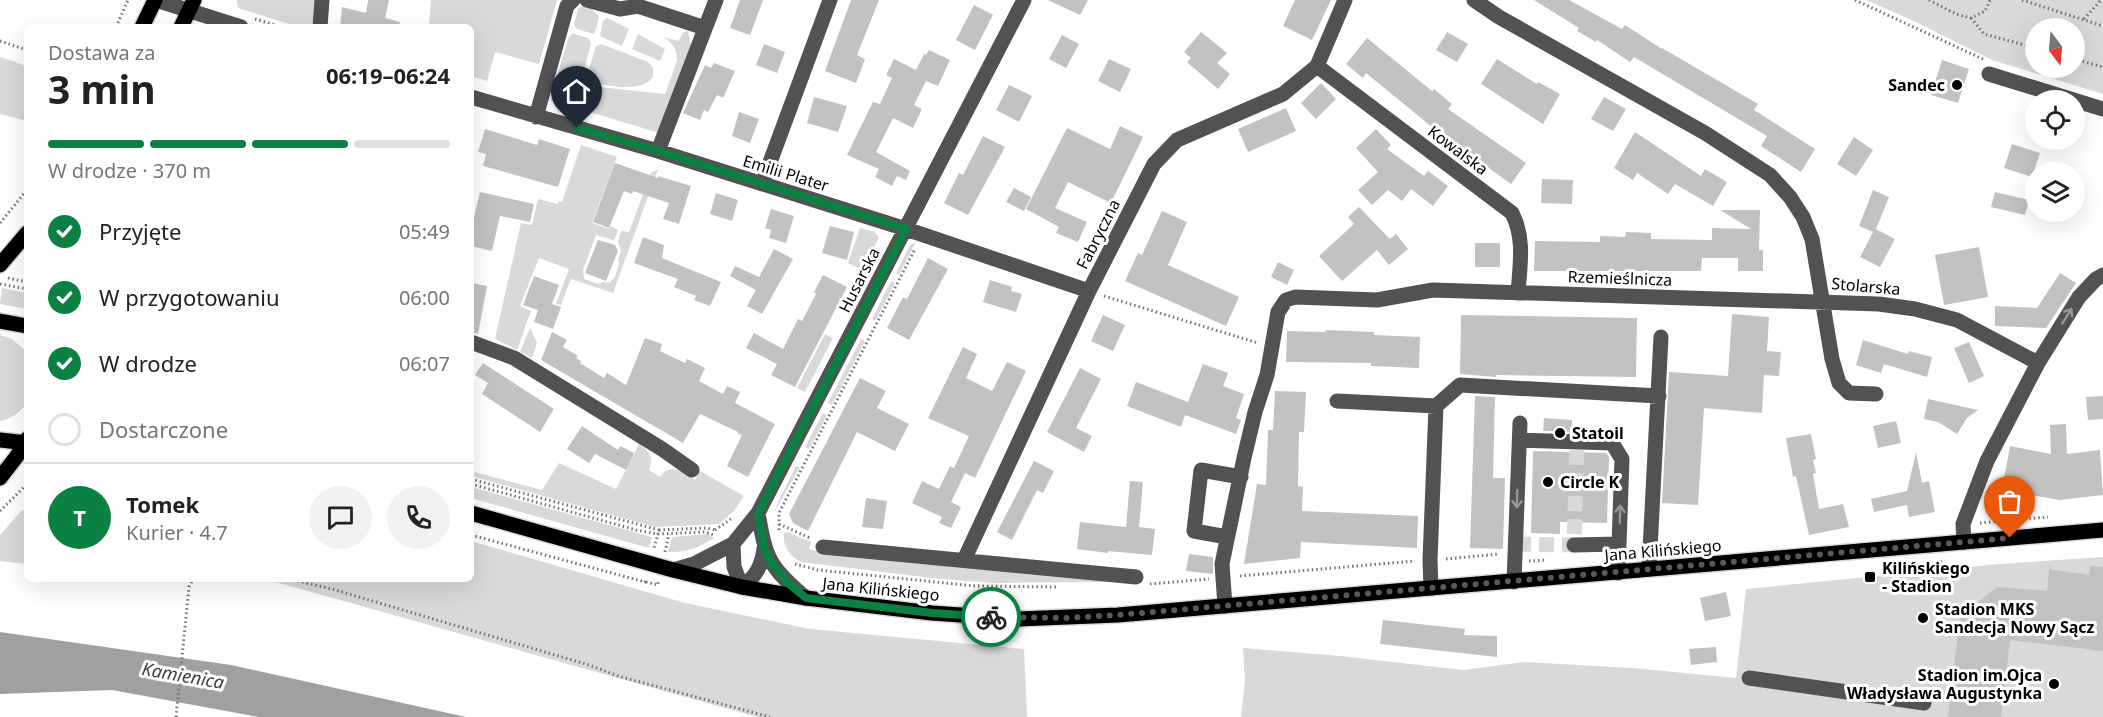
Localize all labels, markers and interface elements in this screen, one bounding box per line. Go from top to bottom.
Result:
north arrow [2025,18,2085,78]
map controls [2025,18,2085,222]
text: Dostawa za [48,39,155,66]
text: 06:19–06:24 [326,60,450,90]
text: 3 min [48,62,155,115]
pin [551,66,602,128]
place label: Sandec [1888,74,1945,96]
icon: home [560,75,593,108]
marker: Sandec [1950,78,1964,92]
button: locate [2025,90,2085,150]
street label: Kowalska [1423,120,1493,180]
street label: Emilii Plater [740,150,832,197]
text: W drodze · 370 m [48,157,211,184]
button: layers [2025,162,2085,222]
street label: Fabryczna [1071,195,1125,273]
icon: check [48,215,81,248]
text: Przyjęte [99,216,181,246]
text: 05:49 [399,218,450,245]
street label: Husarska [833,244,885,316]
street label: Rzemieślnicza [1567,265,1673,291]
street label: Stolarska [1831,272,1901,300]
icon: check [48,281,81,314]
text: W przygotowaniu [99,282,280,312]
text: 06:00 [399,284,450,311]
one-way arrow [2062,308,2074,325]
icon: check [48,347,81,380]
text: W drodze [99,348,197,378]
text: 06:07 [399,350,450,377]
text: Dostarczone [99,414,228,444]
place label: Statoil [1572,422,1624,444]
marker: Statoil [1553,426,1567,440]
place label: Circle K [1560,471,1620,493]
marker: Circle K [1541,475,1555,489]
pin [1984,476,2035,538]
icon: bag [1993,485,2026,518]
button: chat [309,486,372,549]
button: phone [387,486,450,549]
one-way arrow [1512,488,1523,508]
text: Tomek [126,489,199,519]
text: T [73,502,86,532]
one-way arrow [1614,505,1626,525]
text: Kurier · 4.7 [126,519,228,546]
street label: Jana Kilińskiego [1602,534,1722,566]
place label: Kilińskiego - Stadion [1882,557,1970,597]
marker: Kilińskiego - Stadion [1863,570,1877,584]
street label: Jana Kilińskiego [819,572,941,606]
courier [961,587,1021,647]
place label: Stadion MKS Sandecja Nowy Sącz [1935,598,2095,638]
icon: bike [975,601,1008,634]
marker: Stadion MKS Sandecja Nowy Sącz [1916,611,1930,625]
water label: Kamienica [140,656,226,694]
place label: Stadion im.Ojca Władysława Augustynka [1847,664,2042,704]
marker: Stadion im.Ojca Władysława Augustynka [2047,677,2061,691]

